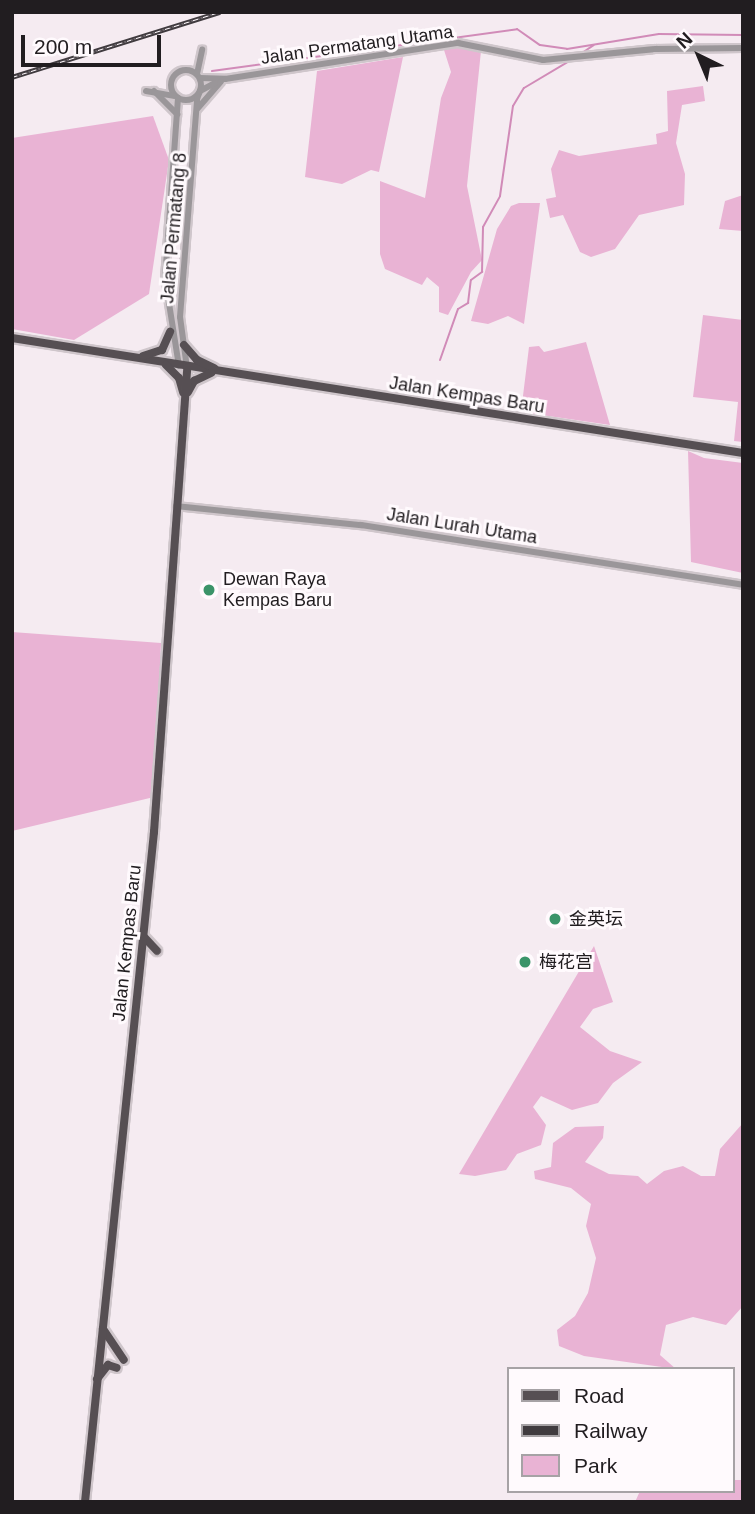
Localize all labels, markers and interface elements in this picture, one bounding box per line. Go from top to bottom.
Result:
scale bar [24,21,164,65]
street label: Jalan Permatang Utama [259,21,455,69]
north arrow [664,21,734,91]
text: N [672,28,697,53]
text: 200 m [34,35,92,58]
street label: Jalan Permatang 8 [157,152,191,304]
street label: Jalan Kempas Baru [388,372,546,418]
street label: Jalan Lurah Utama [385,503,539,549]
place label: Dewan Raya Kempas Baru [223,569,332,612]
marker: Dewan Raya Kempas Baru [201,582,217,598]
street label: Jalan Kempas Baru [108,864,146,1022]
place label: 金英坛 [569,908,623,930]
marker: 金英坛 [547,911,563,927]
place label: 梅花宫 [539,951,593,973]
marker: 梅花宫 [517,954,533,970]
legend [506,1367,734,1493]
text: Road [574,1384,624,1407]
text: Railway [574,1419,648,1442]
text: Park [574,1454,617,1477]

